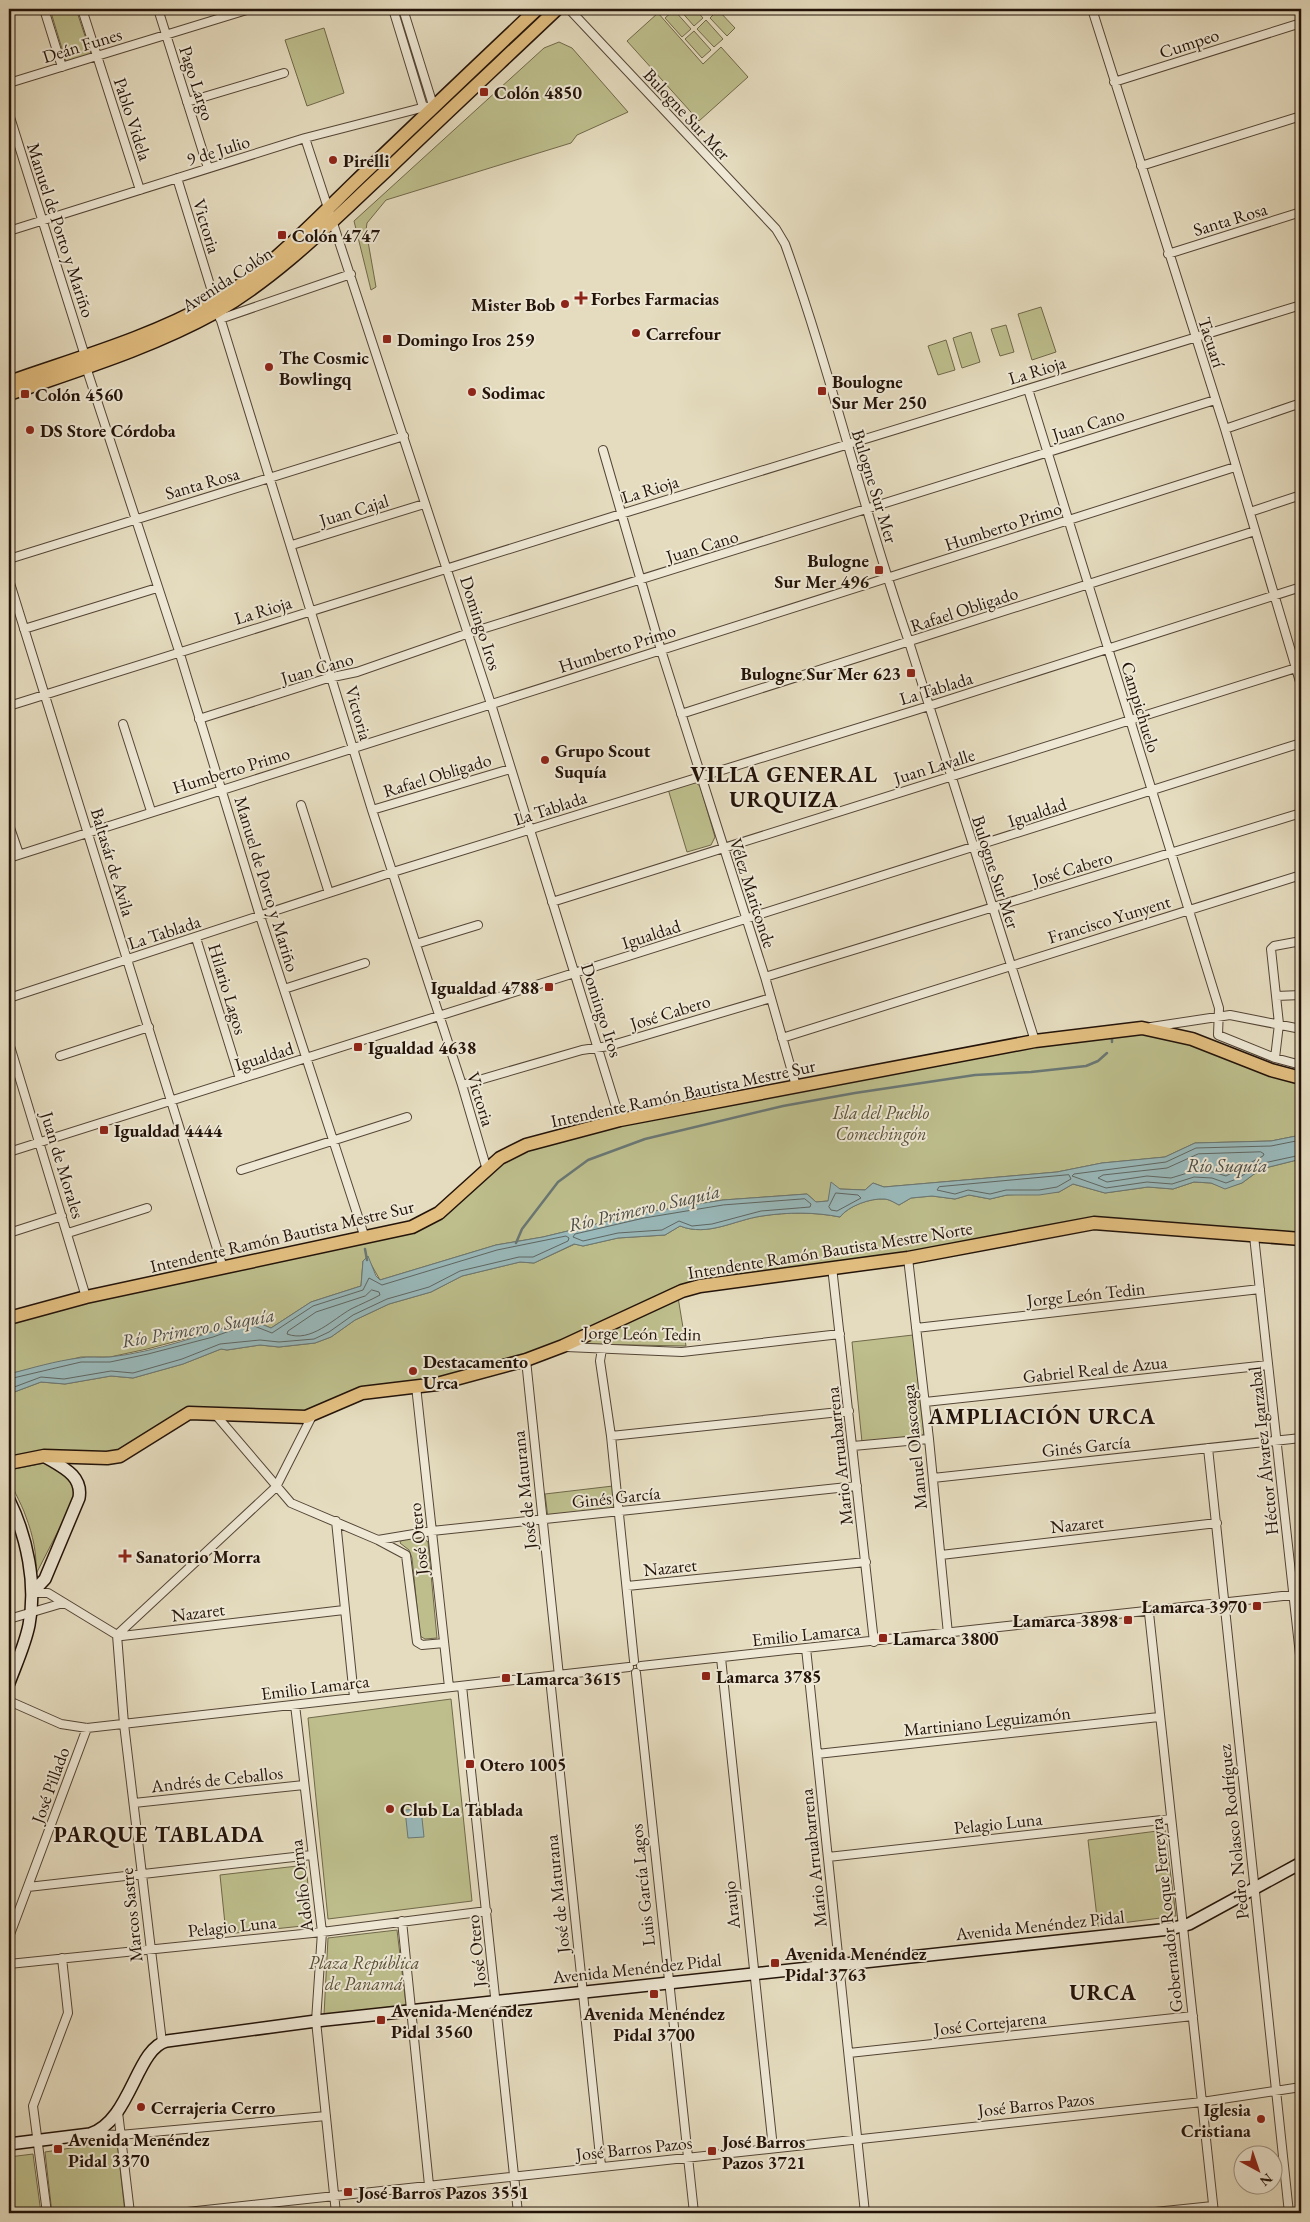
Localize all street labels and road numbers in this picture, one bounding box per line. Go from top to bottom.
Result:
street label: Deán Funes [39,22,125,68]
street label: Cumpeo [1156,23,1222,63]
street label: Pago Largo [174,43,220,123]
street label: Bulogne Sur Mer [638,63,736,165]
street label: Pablo Videla [109,75,157,164]
street label: 9 de Julio [183,129,253,171]
street label: Manuel de Porto y Mariño [22,140,100,320]
street label: Victoria [188,196,226,257]
street label: Santa Rosa [1190,197,1271,241]
street label: Avenida Colón [176,241,277,317]
street label: Tacuarí [1193,314,1231,371]
street label: La Rioja [1006,350,1069,390]
street label: Juan Cano [1047,402,1127,446]
street label: Bulogne Sur Mer [847,426,903,546]
street label: Santa Rosa [162,461,243,505]
street label: La Rioja [619,469,682,509]
street label: Juan Cajal [315,489,391,532]
street label: Humberto Primo [942,496,1065,556]
street label: Juan Cano [661,524,741,568]
street label: Domingo Iros [455,573,507,673]
street label: Rafael Obligado [907,581,1021,637]
street label: La Rioja [232,590,295,630]
street label: Humberto Primo [556,618,679,678]
street label: Juan Cano [276,647,356,690]
street label: Campichuelo [1116,659,1166,755]
street label: La Tablada [897,666,976,710]
street label: Victoria [340,683,378,744]
street label: Humberto Primo [169,741,293,799]
street label: Juan Lavalle [889,743,977,790]
street label: Rafael Obligado [380,748,494,802]
street label: La Tablada [511,785,590,831]
street label: Igualdad [1005,791,1070,832]
street label: Manuel de Porto y Mariño [229,794,305,975]
street label: Baltasár de Avila [86,805,141,920]
street label: Bulogne Sur Mer [967,813,1025,931]
street label: Vélez Mariconde [724,835,782,951]
street label: José Cabero [1027,845,1115,892]
street label: Francisco Yunyent [1045,889,1174,949]
street label: La Tablada [125,909,204,955]
street label: Igualdad [619,913,684,954]
street label: Hilario Lagos [203,941,253,1037]
street label: Domingo Iros [576,960,628,1060]
street label: José Cabero [625,989,713,1036]
street label: Igualdad [232,1036,297,1076]
street label: Intendente Ramón Bautista Mestre Sur [548,1054,818,1132]
street label: Victoria [462,1069,500,1130]
street label: Juan de Morales [35,1107,90,1221]
street label: Intendente Ramón Bautista Mestre Sur [148,1194,416,1278]
street label: Intendente Ramón Bautista Mestre Norte [686,1216,974,1284]
street label: Jorge León Tedin [1024,1276,1147,1312]
street label: Jorge León Tedin [580,1320,702,1346]
street label: Gabriel Real de Azua [1022,1350,1169,1388]
street label: Héctor Álvarez Igarzabal [1243,1366,1283,1536]
street label: Manuel Olascoaga [896,1382,932,1511]
street label: Mario Arruabarrena [820,1385,858,1526]
street label: José de Maturana [506,1429,542,1552]
street label: Ginés García [1041,1430,1132,1462]
street label: Ginés García [571,1481,662,1513]
street label: José Otero [403,1502,433,1578]
street label: Nazaret [1049,1510,1105,1538]
street label: Nazaret [642,1553,698,1581]
street label: Nazaret [170,1597,226,1627]
street label: Emilio Lamarca [751,1617,862,1651]
street label: Emilio Lamarca [260,1669,371,1705]
street label: Martiniano Leguizamón [902,1701,1072,1741]
street label: Pedro Nolasco Rodríguez [1212,1743,1254,1921]
street label: José Pillado [25,1744,74,1828]
street label: Andrés de Ceballos [149,1761,284,1797]
street label: Mario Arruabarrena [794,1787,832,1928]
street label: Pelagio Luna [953,1807,1044,1839]
street label: Gobernador Roque Ferreyra [1144,1816,1188,2014]
street label: Luis García Lagos [624,1822,660,1947]
street label: José de Maturana [539,1833,575,1956]
street label: Adolfo Orma [284,1838,318,1935]
street label: Marcos Sastre [115,1867,147,1963]
street label: Araujo [717,1880,745,1931]
street label: Avenida Menéndez Pidal [953,1905,1126,1945]
street label: Pelagio Luna [187,1910,278,1942]
street label: José Otero [461,1914,491,1990]
street label: Avenida Menéndez Pidal [550,1948,723,1988]
street label: José Cortejarena [931,2006,1048,2041]
street label: José Barros Pazos [975,2086,1096,2122]
street label: José Barros Pazos [573,2130,694,2166]

